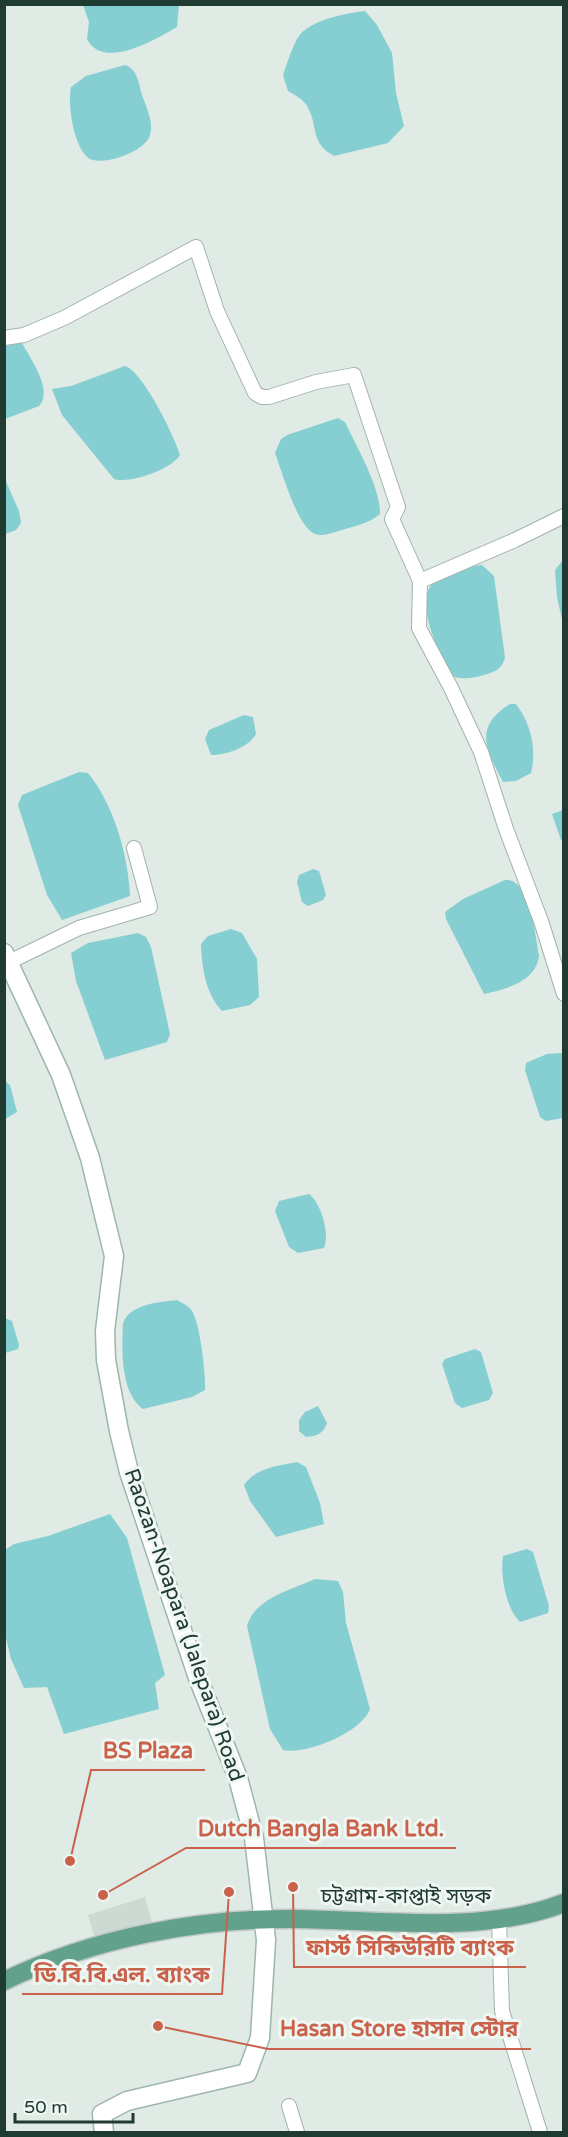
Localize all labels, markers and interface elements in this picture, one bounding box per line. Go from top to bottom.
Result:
street label: Raozan-Noapara (Jalepara) Road [119,1465,249,1785]
callout: BS Plaza [91,1730,205,1770]
text: BS Plaza [103,1738,193,1764]
callout: Dutch Bangla Bank Ltd. [186,1808,456,1848]
text: Dutch Bangla Bank Ltd. [198,1816,444,1842]
street label: চট্টগ্রাম-কাপ্তাই সড়ক [320,1884,492,1909]
callout: ফার্স্ট সিকিউরিটি ব্যাংক [294,1927,526,1967]
text: ফার্স্ট সিকিউরিটি ব্যাংক [305,1933,515,1961]
callout: ডি.বি.বি.এল. ব্যাংক [22,1954,222,1994]
text: ডি.বি.বি.এল. ব্যাংক [33,1962,211,1988]
callout: Hasan Store হাসান স্টোর [268,2009,531,2049]
text: Hasan Store হাসান স্টোর [280,2016,519,2042]
scale bar [15,2086,134,2124]
text: 50 m [24,2096,68,2118]

